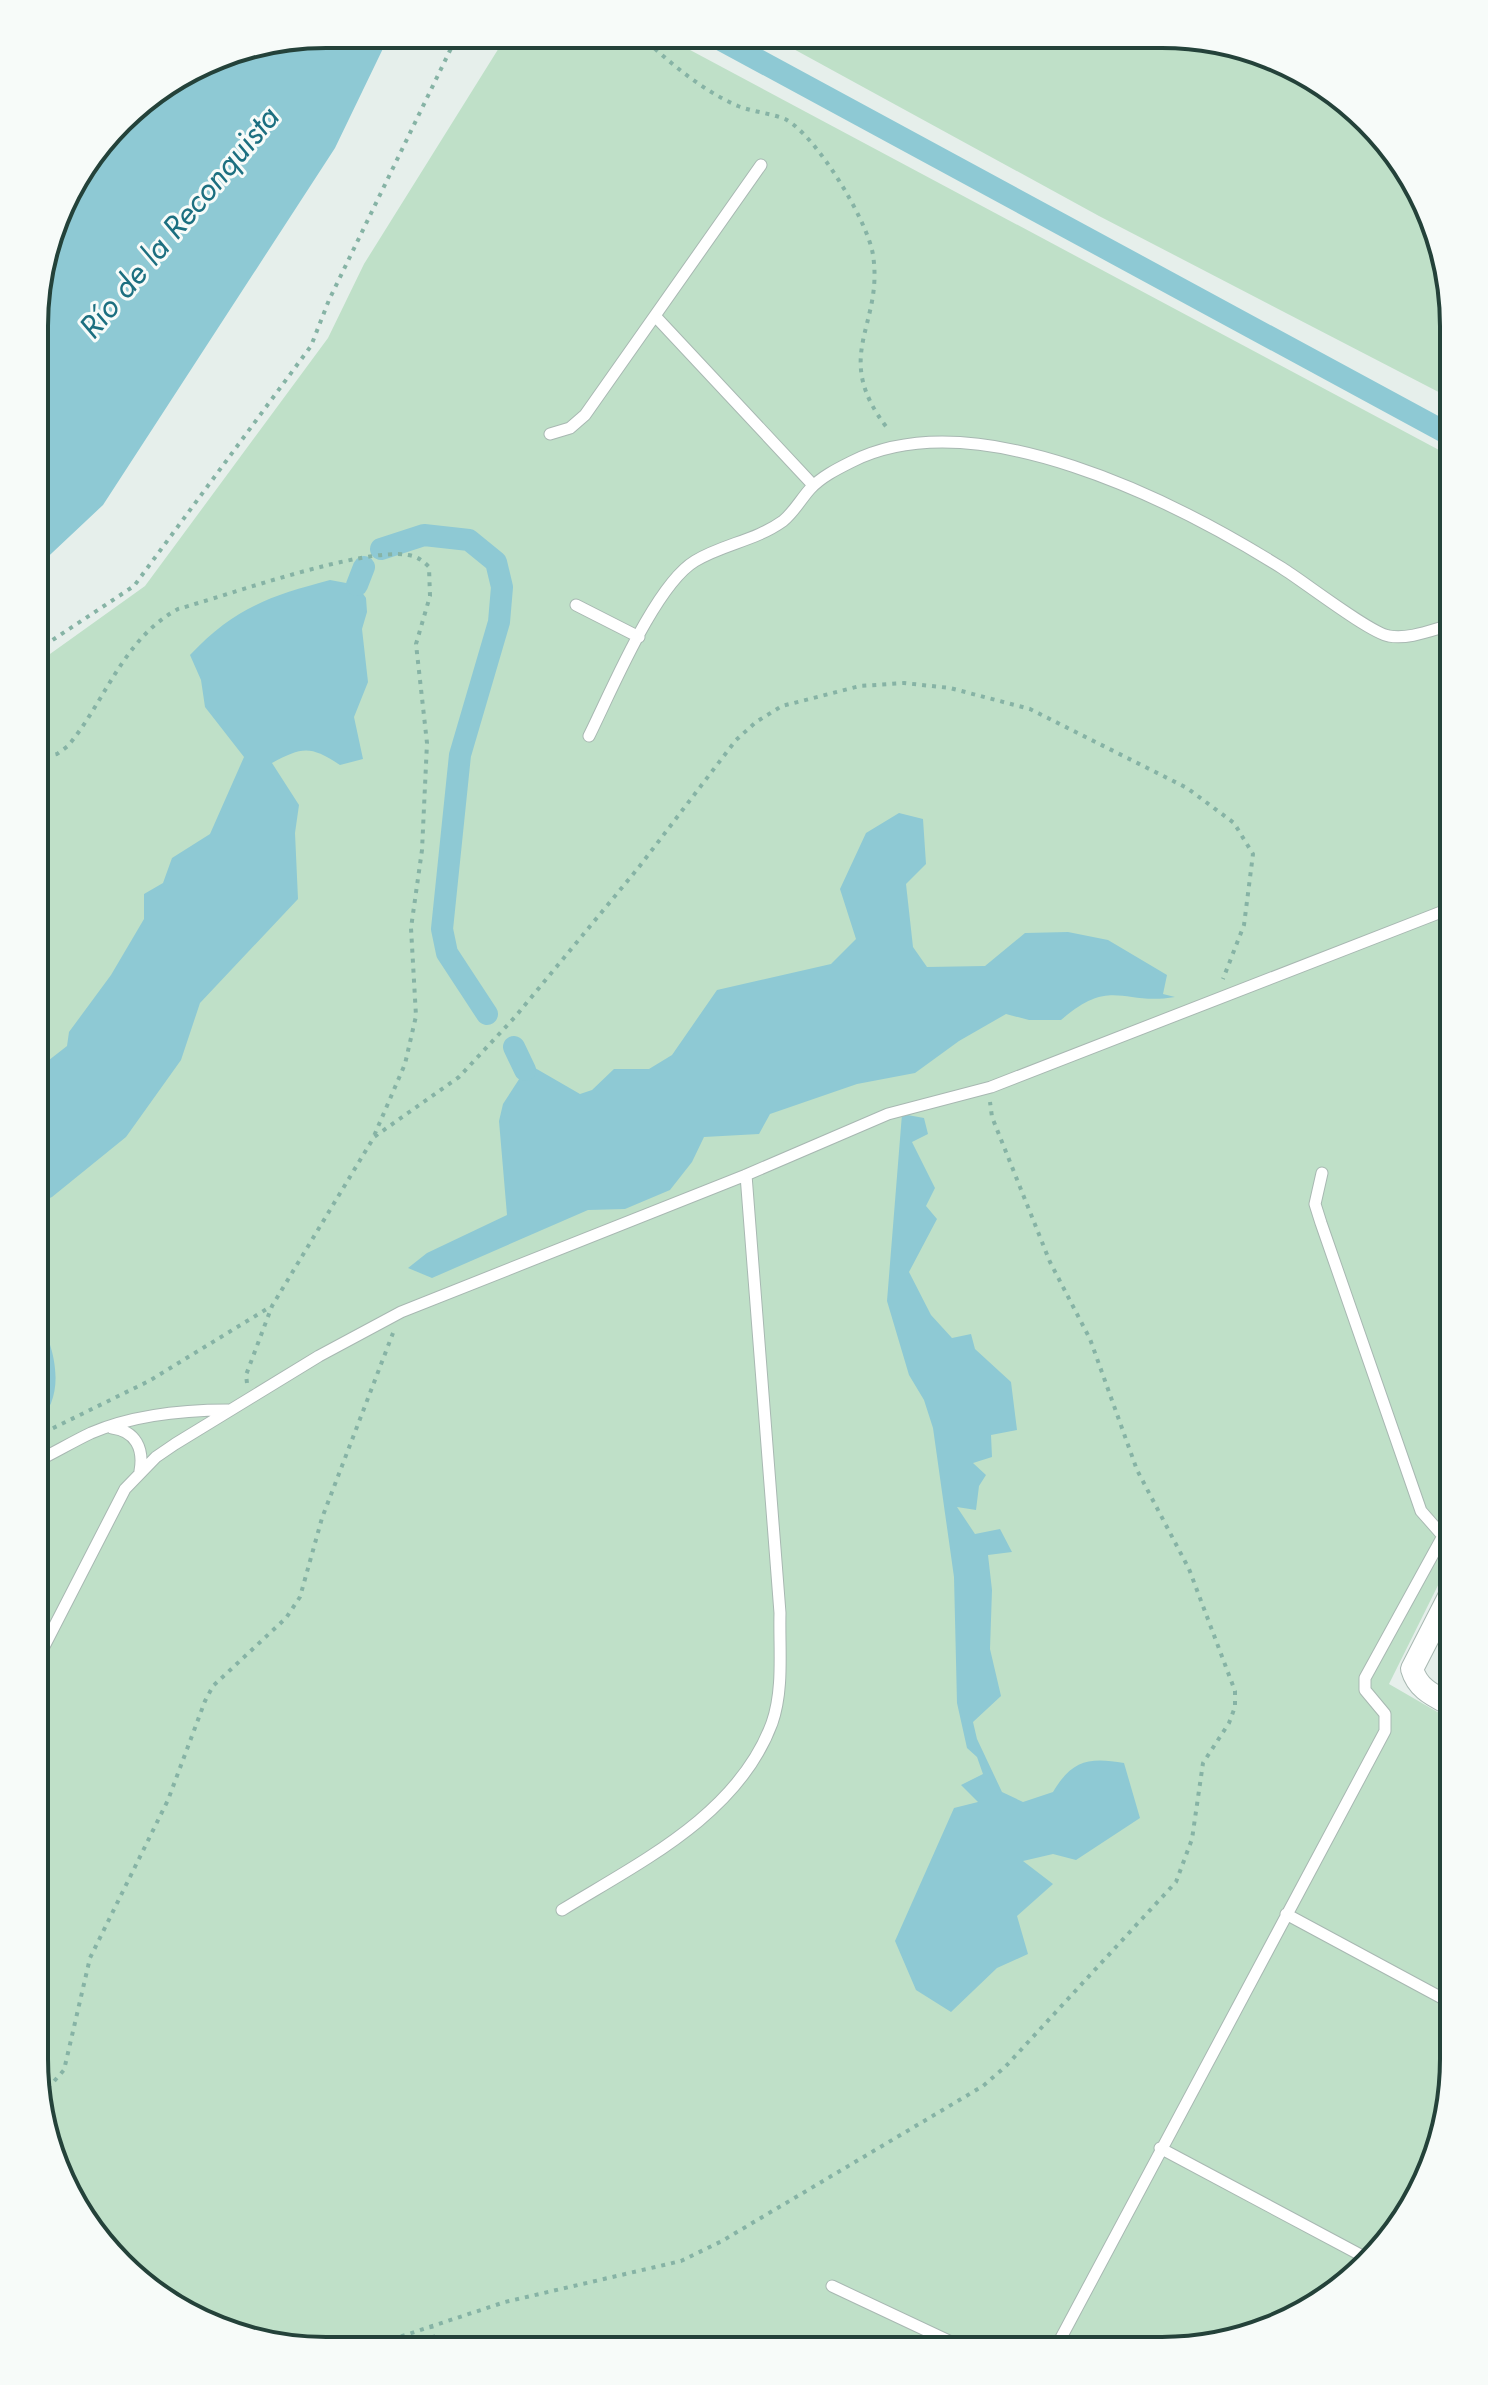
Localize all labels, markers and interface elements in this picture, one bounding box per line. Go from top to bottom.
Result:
water label: Río de la Reconquista [68,96,290,348]

